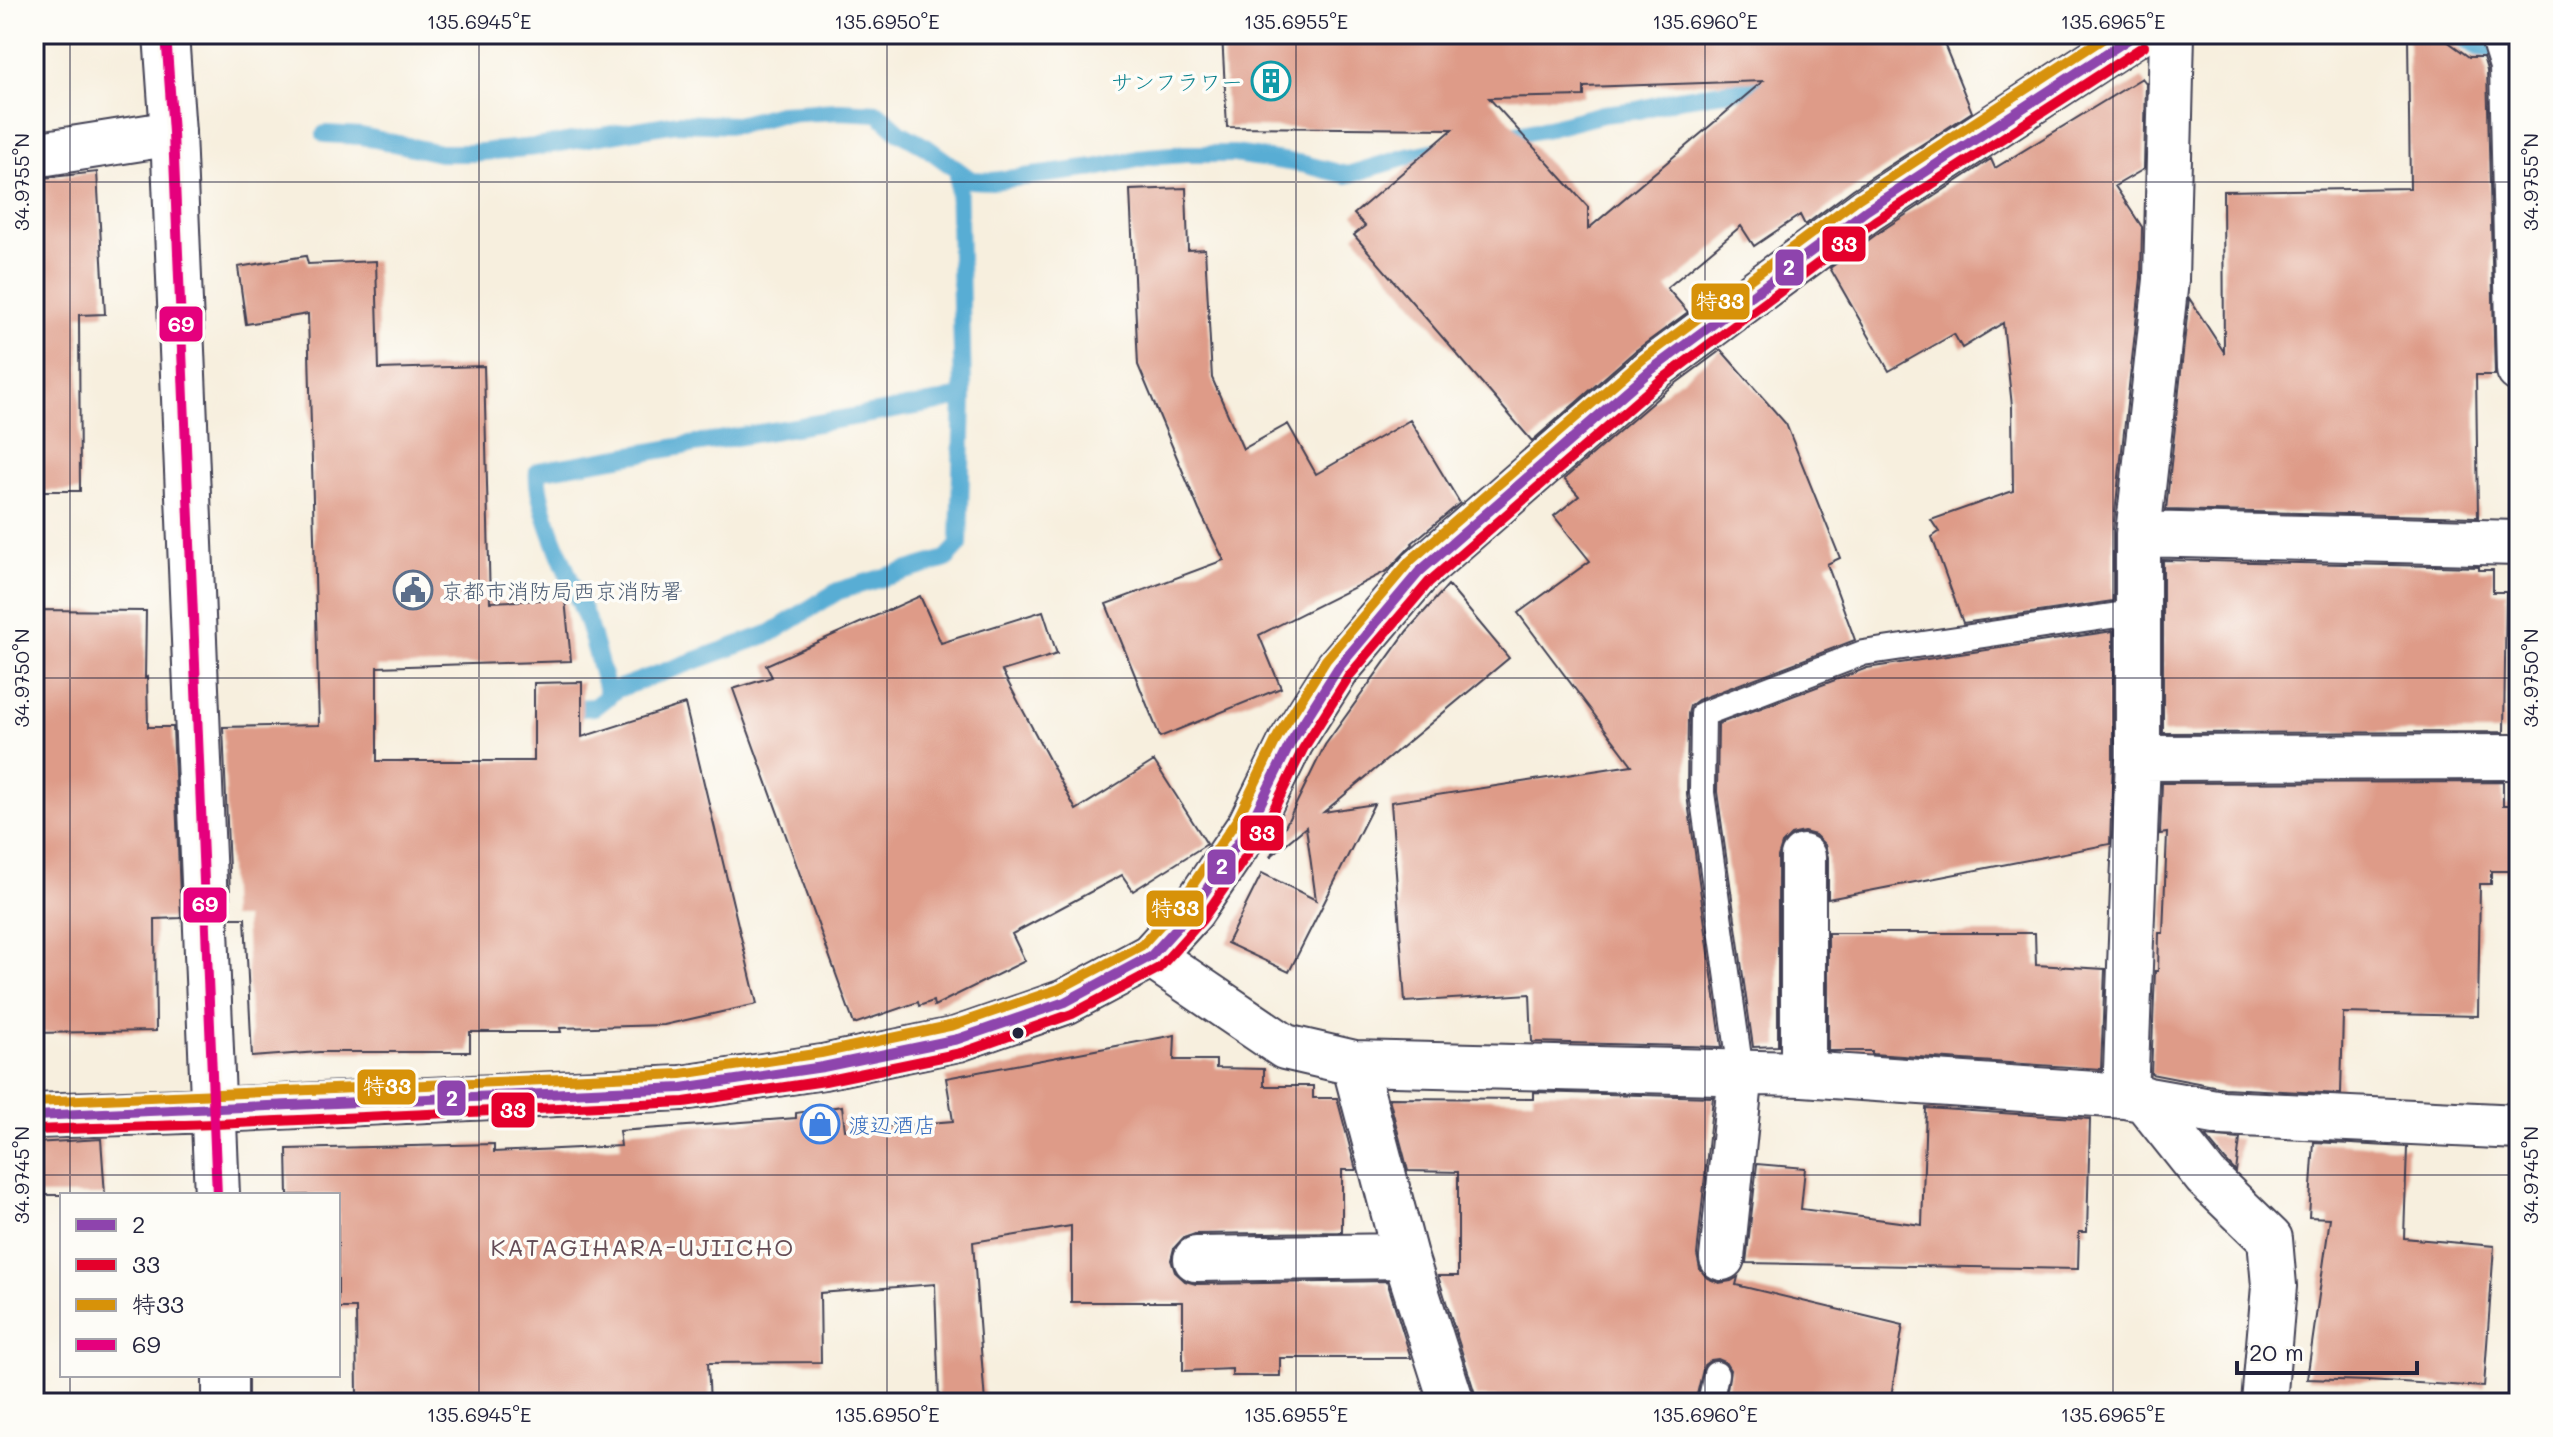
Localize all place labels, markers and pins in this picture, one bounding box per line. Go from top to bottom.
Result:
building icon: サンフラワー [1250,60,1292,102]
place label: サンフラワー [1111,67,1243,96]
public building icon: 京都市消防局西京消防署 [392,569,434,611]
place label: 京都市消防局西京消防署 [441,576,683,605]
unlabelled marker [1010,1025,1026,1041]
shop icon: 渡辺酒店 [799,1103,841,1145]
place label: 渡辺酒店 [848,1110,936,1139]

